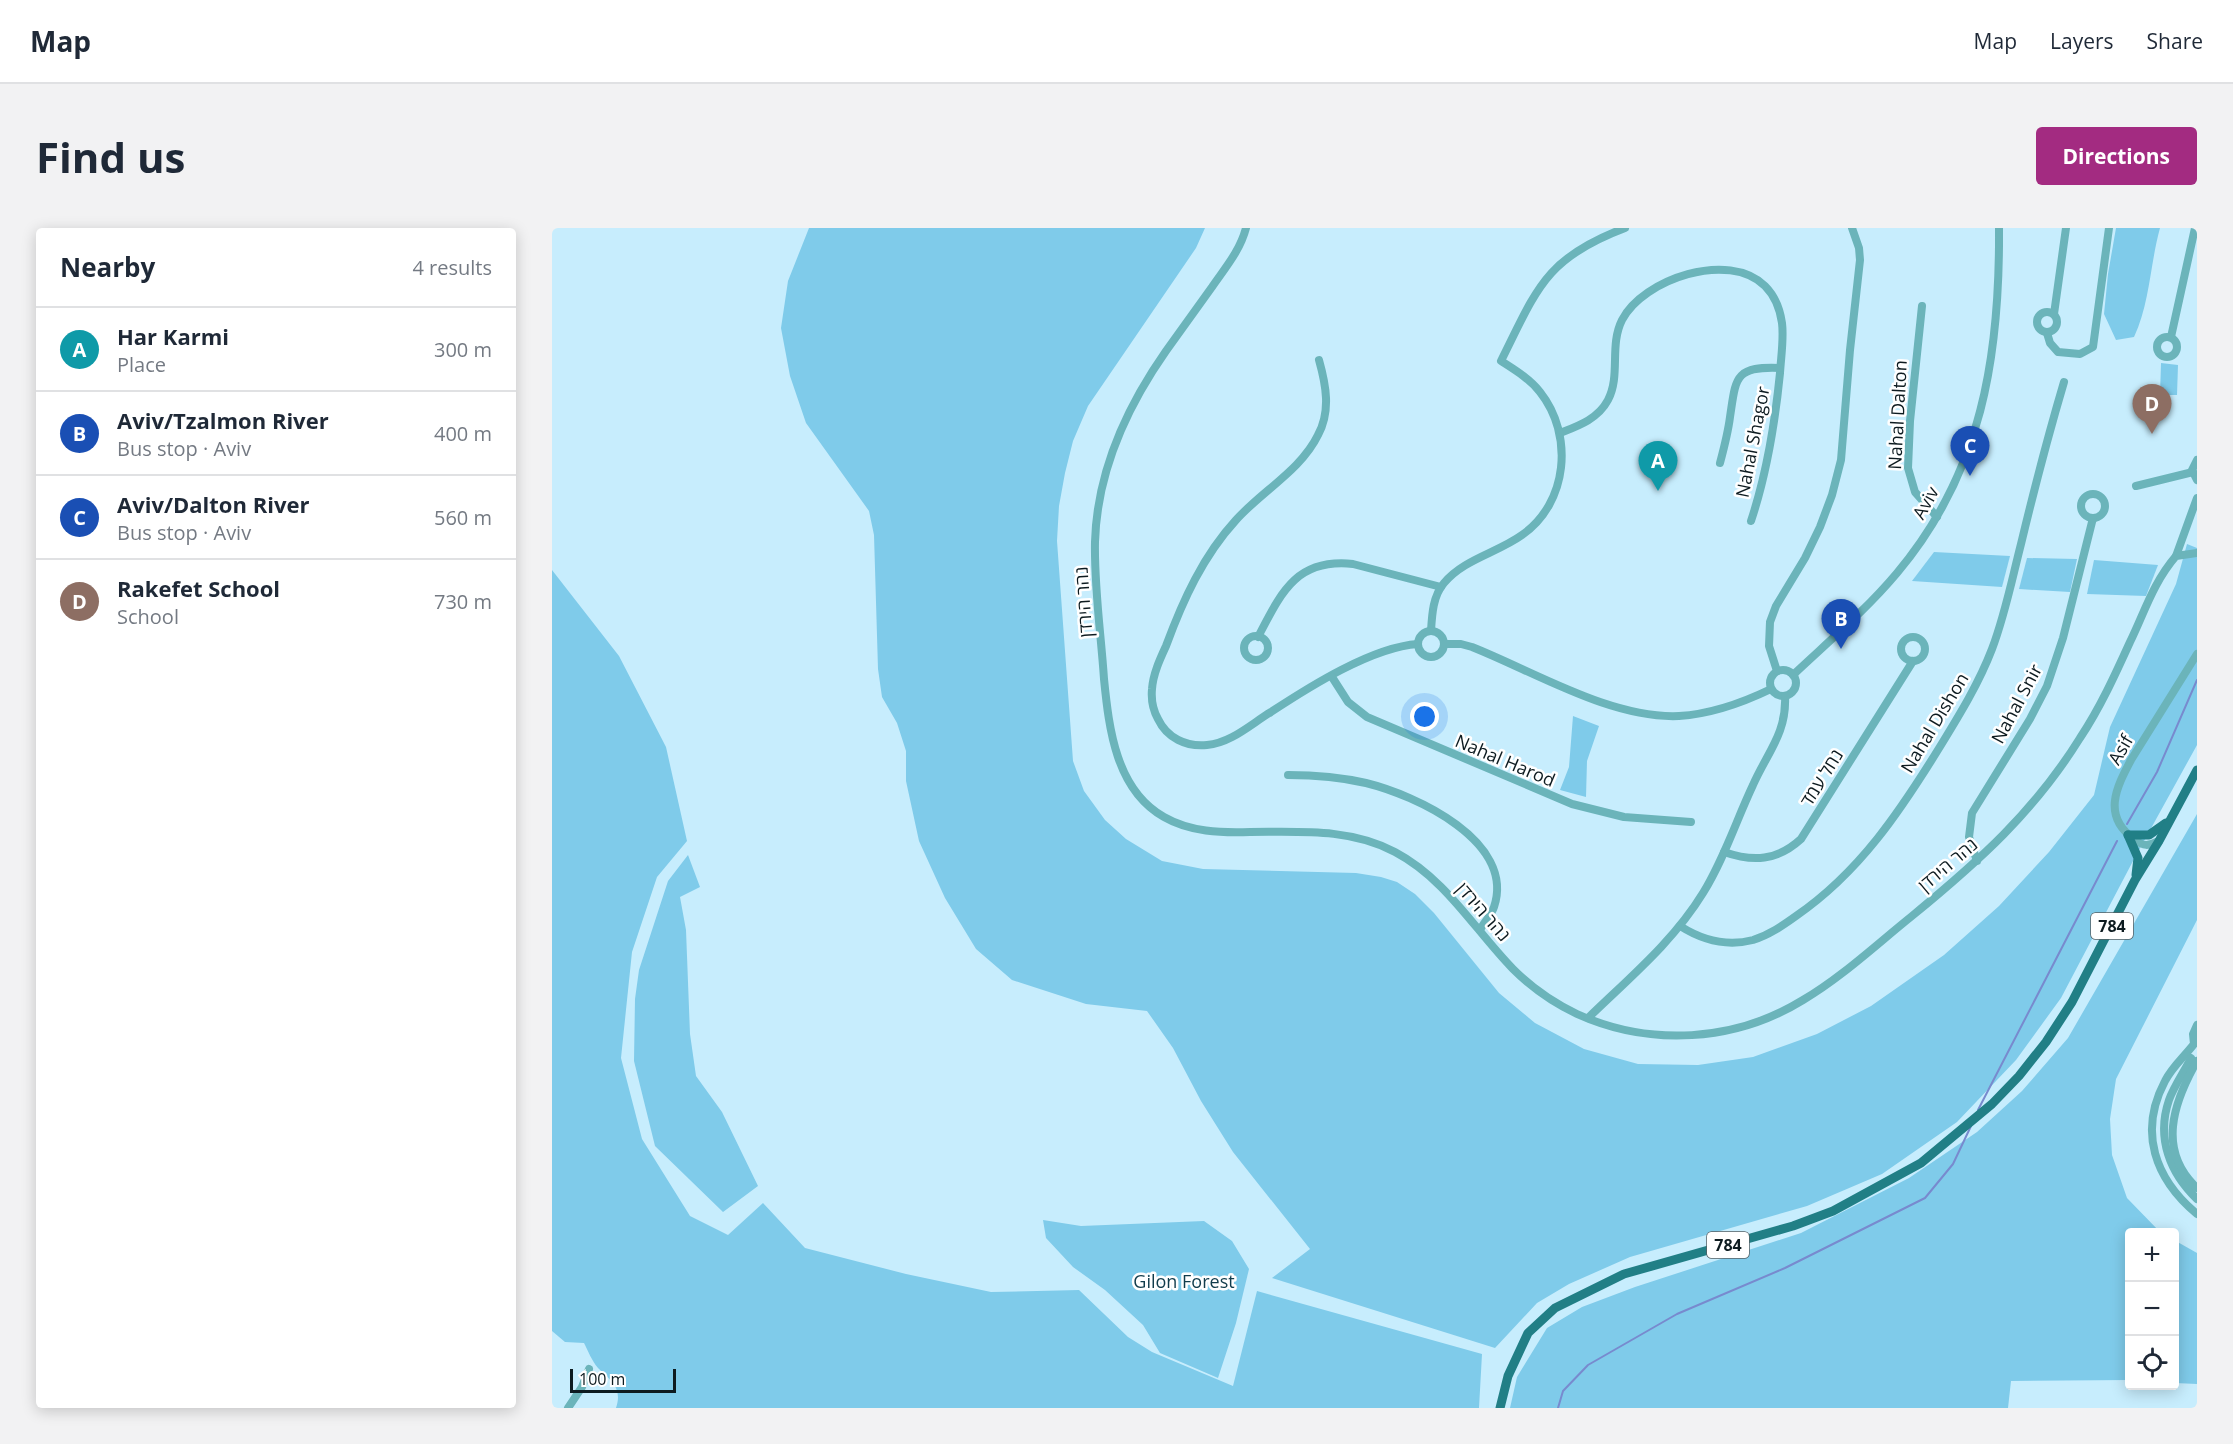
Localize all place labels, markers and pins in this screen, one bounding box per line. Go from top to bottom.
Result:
pin: D [2132,384,2172,434]
pin: C [1950,426,1990,476]
pin: A [1638,442,1678,491]
pin: B [1822,600,1860,649]

